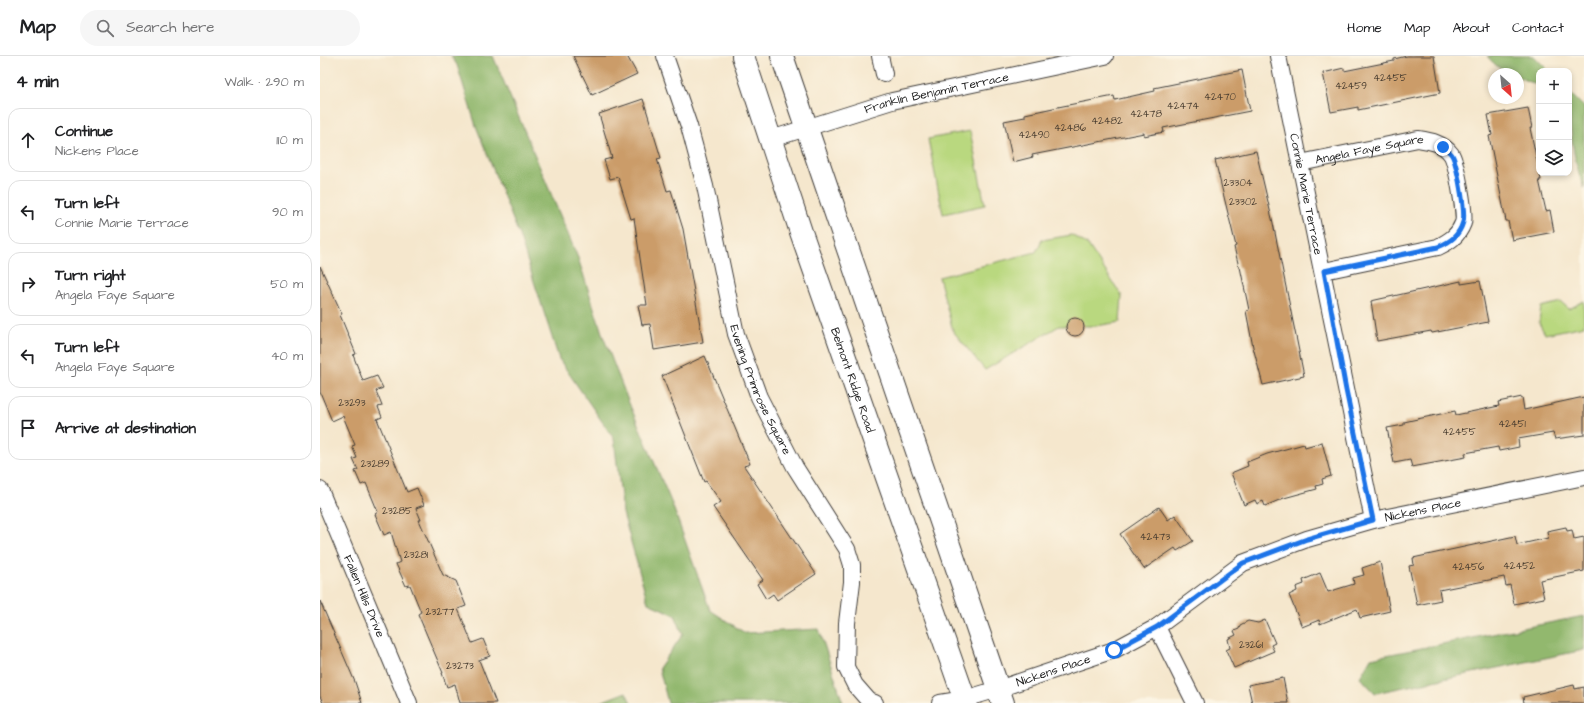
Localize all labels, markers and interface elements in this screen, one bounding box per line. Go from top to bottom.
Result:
search box [80,10,360,46]
text: Map [20,14,56,41]
icon: search [94,17,116,39]
text: Search here [126,17,215,38]
text: Home [1347,18,1382,38]
text: Map [1404,18,1430,38]
text: About [1452,18,1490,38]
text: Contact [1512,18,1564,38]
street label: Franklin Benjamin Terrace [862,68,1011,118]
north arrow [1488,68,1524,104]
map controls [1536,68,1572,176]
button: + [1536,68,1572,104]
text: 4 min [16,70,59,94]
house number: 42455 [1373,71,1407,85]
text: Walk · 290 m [225,73,304,91]
house number: 42459 [1335,79,1367,93]
house number: 42470 [1204,90,1236,104]
house number: 42474 [1167,99,1199,113]
button: − [1536,104,1572,140]
house number: 42478 [1130,107,1162,121]
house number: 42482 [1091,114,1123,128]
text: Continue [55,121,113,142]
house number: 42486 [1054,121,1087,135]
house number: 42490 [1018,128,1050,142]
icon: ahead [17,129,39,151]
text: 110 m [276,131,303,149]
street label: Angela Faye Square [1314,131,1426,169]
street label: Connie Marie Terrace [1285,132,1327,257]
route end [1434,138,1452,156]
button: layers [1536,140,1572,176]
text: Nickens Place [55,142,139,160]
house number: 23304 [1223,176,1253,190]
text: Turn left [55,193,119,214]
house number: 23302 [1229,195,1257,209]
icon: left [17,201,39,223]
text: 90 m [272,203,303,221]
text: Connie Marie Terrace [55,214,189,232]
text: Turn right [55,265,126,286]
icon: right [17,273,39,295]
text: 50 m [270,275,303,293]
text: Angela Faye Square [55,286,175,304]
street label: Evening Primrose Square [725,323,795,458]
street label: Belmont Ridge Road [826,325,879,435]
text: Turn left [55,337,119,358]
icon: left [17,345,39,367]
text: 40 m [271,347,303,365]
text: Angela Faye Square [55,358,175,376]
house number: 23293 [338,396,366,410]
icon: arrive [17,417,39,439]
house number: 42451 [1498,417,1527,431]
text: Arrive at destination [55,418,196,439]
house number: 42455 [1442,425,1476,439]
house number: 23289 [361,457,390,471]
street label: Nickens Place [1383,494,1463,526]
house number: 23285 [382,504,412,518]
house number: 42473 [1140,530,1170,544]
house number: 23281 [404,548,429,562]
street label: Fallen Hills Drive [339,552,389,641]
house number: 42452 [1503,559,1535,573]
house number: 42456 [1452,560,1485,574]
house number: 23277 [426,605,454,619]
house number: 23261 [1239,638,1264,652]
route start [1105,641,1123,659]
street label: Nickens Place [1014,650,1093,691]
house number: 23273 [446,659,474,673]

